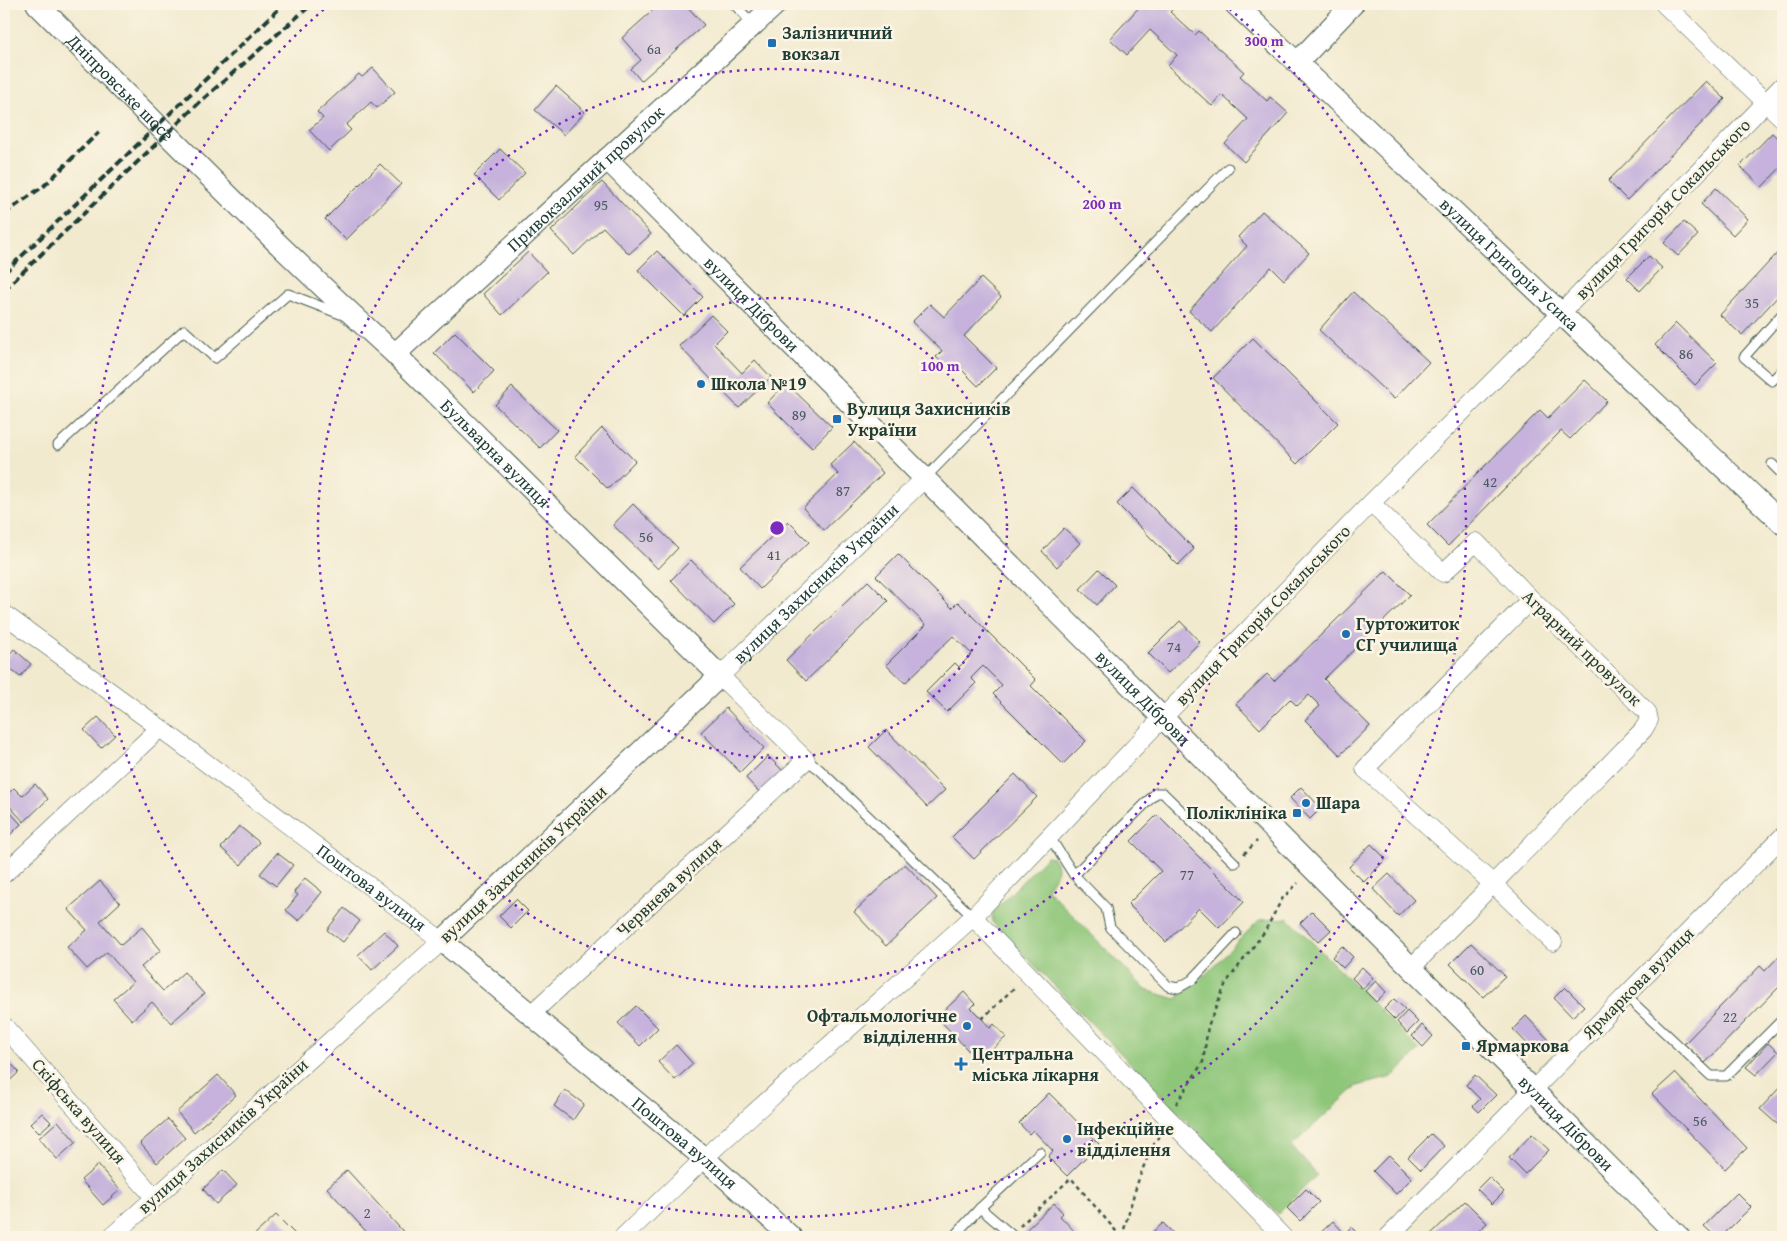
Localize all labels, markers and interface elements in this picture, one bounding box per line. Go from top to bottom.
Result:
place label: Залізничний вокзал [782,19,893,67]
street label: Дніпровське шосе [60,26,181,147]
text: 300 m [1244,30,1284,51]
marker: Залізничний вокзал [766,37,778,49]
house number: 6а [647,38,662,59]
street label: Привокзальний провулок [501,99,671,258]
street label: вулиця Григорія Сокальського [1569,112,1757,305]
street label: вулиця Григорія Усика [1434,191,1586,337]
text: 200 m [1082,193,1122,214]
house number: 95 [594,194,608,215]
street label: вулиця Діброви [698,250,806,358]
house number: 35 [1745,292,1759,313]
house number: 86 [1679,343,1693,364]
text: 100 m [920,355,960,376]
place label: Школа №19 [711,370,807,397]
marker: Школа №19 [695,378,707,390]
street label: Бульварна вулиця [434,392,557,514]
place label: Вулиця Захисників України [847,395,1011,443]
house number: 89 [792,404,806,425]
marker: Вулиця Захисників України [831,413,843,425]
house number: 42 [1483,471,1497,492]
house number: 87 [836,480,850,501]
street label: вулиця Захисників України [727,496,905,670]
street label: вулиця Григорія Сокальського [1169,518,1357,711]
centre of rings [768,519,786,537]
house number: 56 [639,526,653,547]
house number: 41 [767,544,781,565]
street label: Аграрний провулок [1516,583,1649,713]
place label: Гуртожиток СГ училища [1356,610,1460,658]
marker: Гуртожиток СГ училища [1340,628,1352,640]
house number: 74 [1167,636,1181,657]
street label: вулиця Діброви [1089,643,1197,752]
street label: вулиця Захисників України [433,778,613,949]
place label: Шара [1316,789,1361,816]
marker: Шара [1300,797,1312,809]
place label: Поліклініка [1187,799,1288,826]
marker: Поліклініка [1291,807,1303,819]
street label: Червнева вулиця [610,830,728,943]
street label: Поштова вулиця [311,837,432,938]
house number: 77 [1180,864,1194,885]
street label: Ярмаркова вулиця [1575,920,1700,1046]
house number: 60 [1470,959,1484,980]
place label: Офтальмологічне відділення [807,1002,957,1050]
house number: 22 [1723,1006,1737,1027]
marker: Офтальмологічне відділення [961,1020,973,1032]
place label: Ярмаркова [1475,1032,1570,1059]
place label: Центральна міська лікарня [972,1040,1099,1088]
marker: Ярмаркова [1460,1040,1472,1052]
street label: вулиця Захисників України [131,1051,314,1220]
street label: Скіфська вулиця [26,1052,133,1170]
marker: Центральна міська лікарня [954,1057,968,1071]
street label: вулиця Діброви [1512,1069,1621,1177]
street label: Поштова вулиця [626,1090,744,1195]
house number: 56 [1693,1110,1707,1131]
place label: Інфекційне відділення [1077,1115,1174,1163]
marker: Інфекційне відділення [1061,1133,1073,1145]
house number: 2 [363,1202,371,1223]

